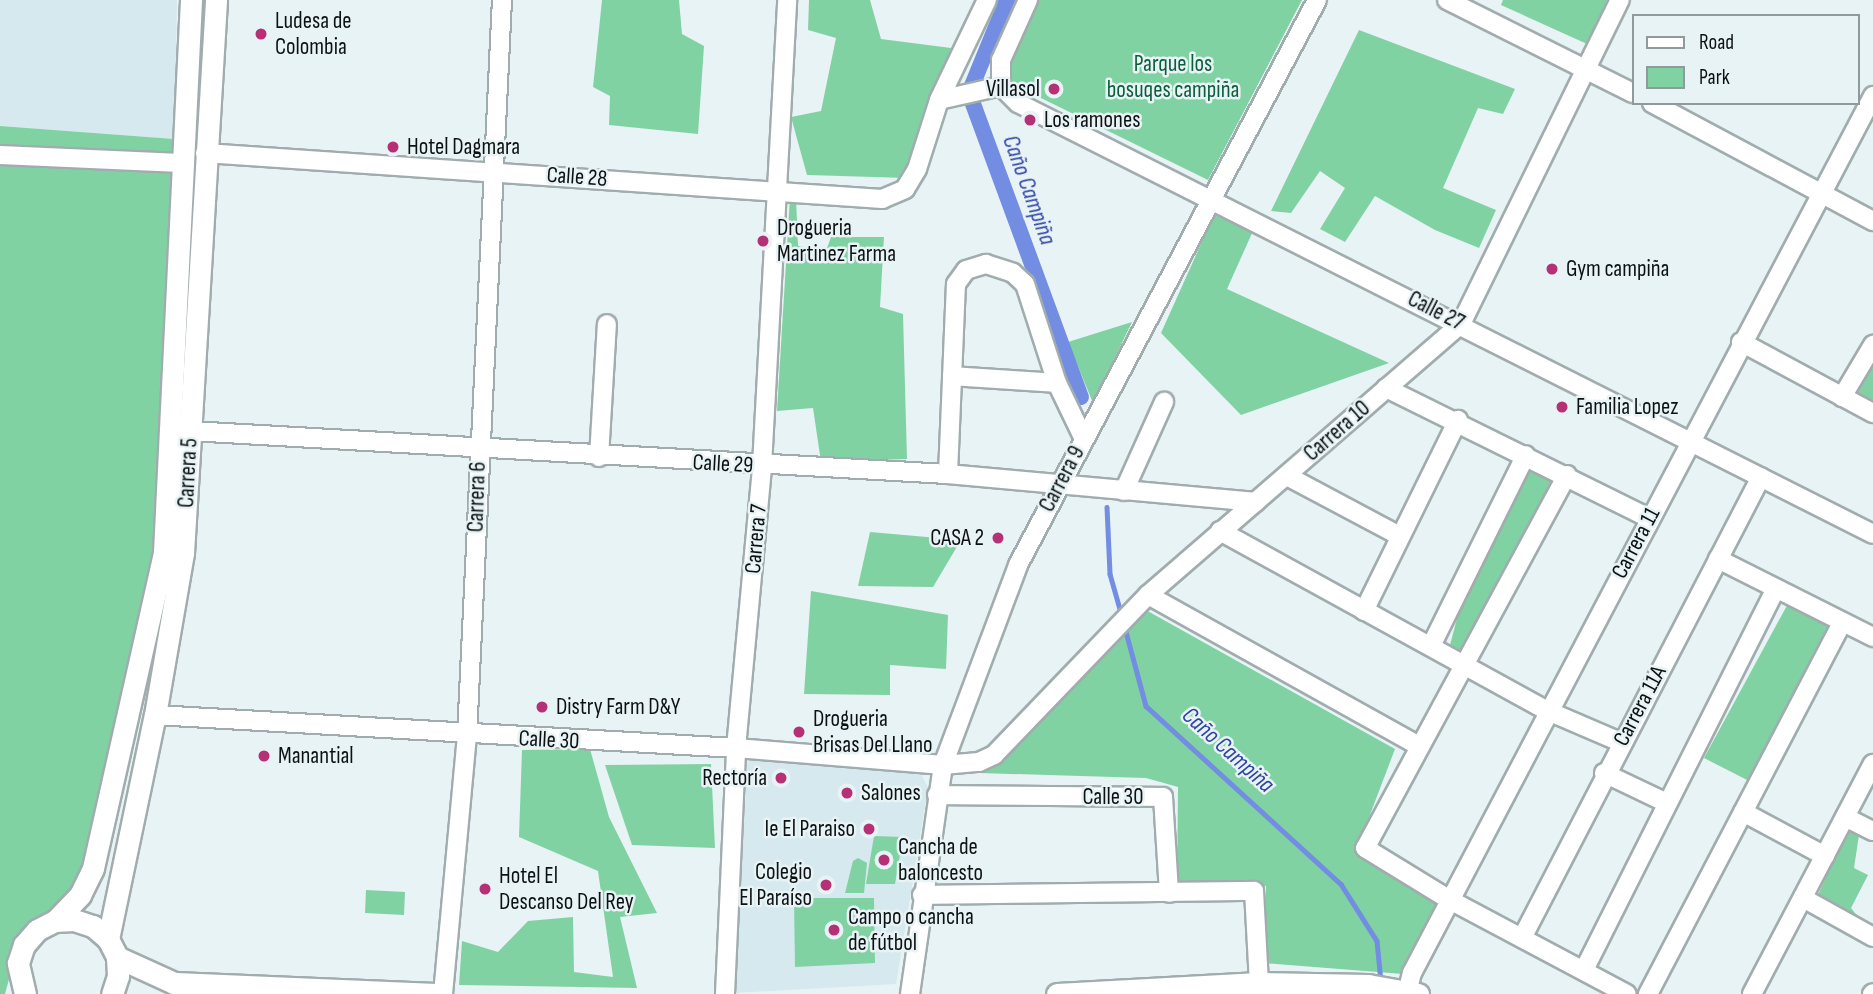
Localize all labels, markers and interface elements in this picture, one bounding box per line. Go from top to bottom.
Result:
place label: Ludesa de Colombia [275,7,351,61]
legend [1632,14,1859,105]
marker: Ludesa de Colombia [253,26,269,42]
text: Road [1699,30,1734,55]
park label: Parque los bosuqes campiña [1107,50,1239,104]
text: Park [1699,65,1730,90]
place label: Villasol [986,75,1040,103]
marker: Villasol [1046,81,1062,97]
place label: Los ramones [1044,106,1140,134]
marker: Los ramones [1022,112,1038,128]
water label: Caño Campiña [996,131,1062,249]
place label: Hotel Dagmara [407,133,520,161]
marker: Hotel Dagmara [385,139,401,155]
street label: Calle 28 [546,161,608,193]
place label: Drogueria Martinez Farma [777,214,896,268]
marker: Drogueria Martinez Farma [755,233,771,249]
place label: Gym campiña [1566,255,1669,283]
marker: Gym campiña [1544,261,1560,277]
street label: Calle 27 [1403,285,1469,337]
place label: Familia Lopez [1576,393,1679,421]
street label: Carrera 10 [1298,395,1376,467]
marker: Familia Lopez [1554,399,1570,415]
street label: Carrera 5 [172,437,204,509]
street label: Carrera 9 [1033,441,1091,517]
street label: Calle 29 [692,449,754,479]
street label: Carrera 6 [462,461,492,533]
street label: Carrera 7 [739,503,773,575]
street label: Carrera 11 [1606,503,1666,583]
place label: CASA 2 [930,524,984,552]
marker: CASA 2 [990,530,1006,546]
street label: Carrera 11A [1607,661,1673,751]
place label: Distry Farm D&Y [556,693,680,721]
marker: Distry Farm D&Y [534,699,550,715]
water label: Caño Campiña [1176,701,1280,799]
place label: Drogueria Brisas Del Llano [813,705,933,759]
marker: Drogueria Brisas Del Llano [791,724,807,740]
street label: Calle 30 [518,725,580,755]
place label: Manantial [278,742,354,770]
marker: Manantial [256,748,272,764]
place label: Rectoría [702,764,767,792]
marker: Rectoría [773,770,789,786]
place label: Salones [861,779,921,807]
street label: Calle 30 [1083,783,1143,811]
marker: Salones [839,785,855,801]
place label: Ie El Paraiso [765,815,855,843]
marker: Ie El Paraiso [861,821,877,837]
place label: Cancha de baloncesto [898,833,983,887]
marker: Cancha de baloncesto [876,852,892,868]
place label: Colegio El Paraíso [739,858,812,912]
place label: Hotel El Descanso Del Rey [499,862,634,916]
marker: Colegio El Paraíso [818,877,834,893]
marker: Hotel El Descanso Del Rey [477,881,493,897]
place label: Campo o cancha de fútbol [848,903,974,957]
marker: Campo o cancha de fútbol [826,922,842,938]

